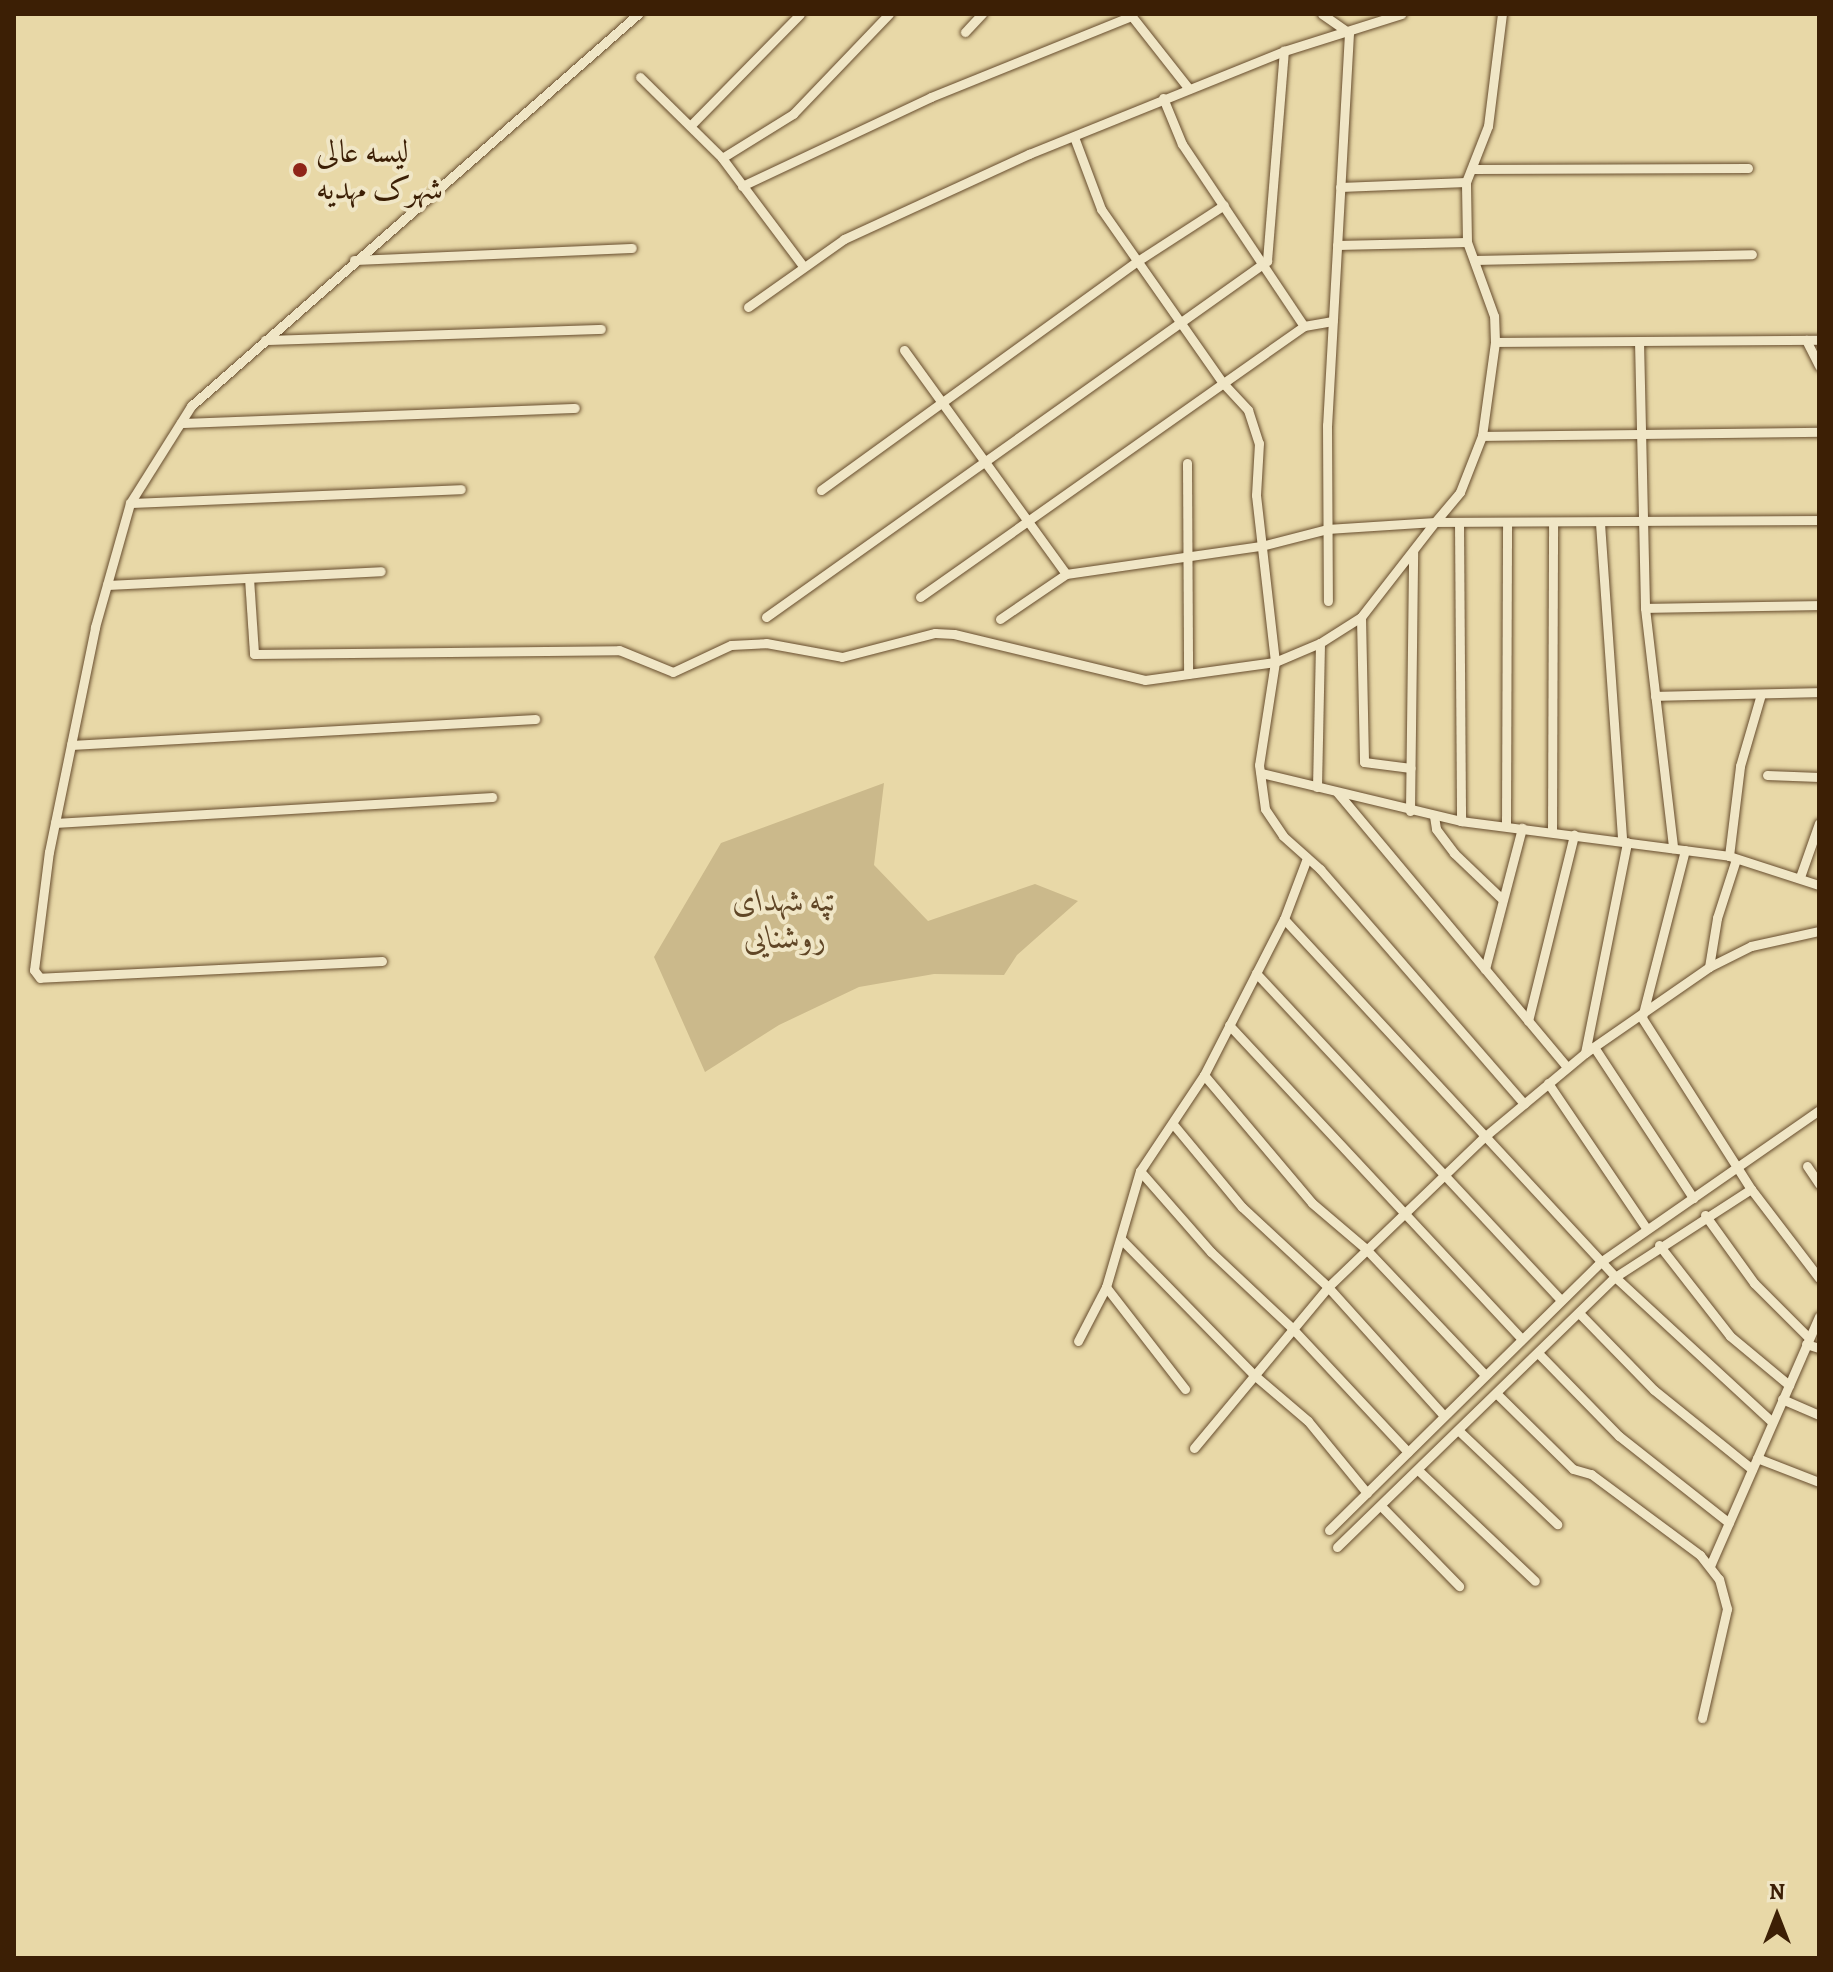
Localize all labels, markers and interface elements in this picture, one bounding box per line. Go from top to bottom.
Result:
place label: لیسه عالی شهرک مهدیه [316,133,443,208]
marker: لیسه عالی شهرک مهدیه [291,161,309,179]
park label: تپه شهدای روشنایی [732,882,838,957]
north arrow [1737,1876,1817,1956]
text: N [1769,1877,1785,1907]

